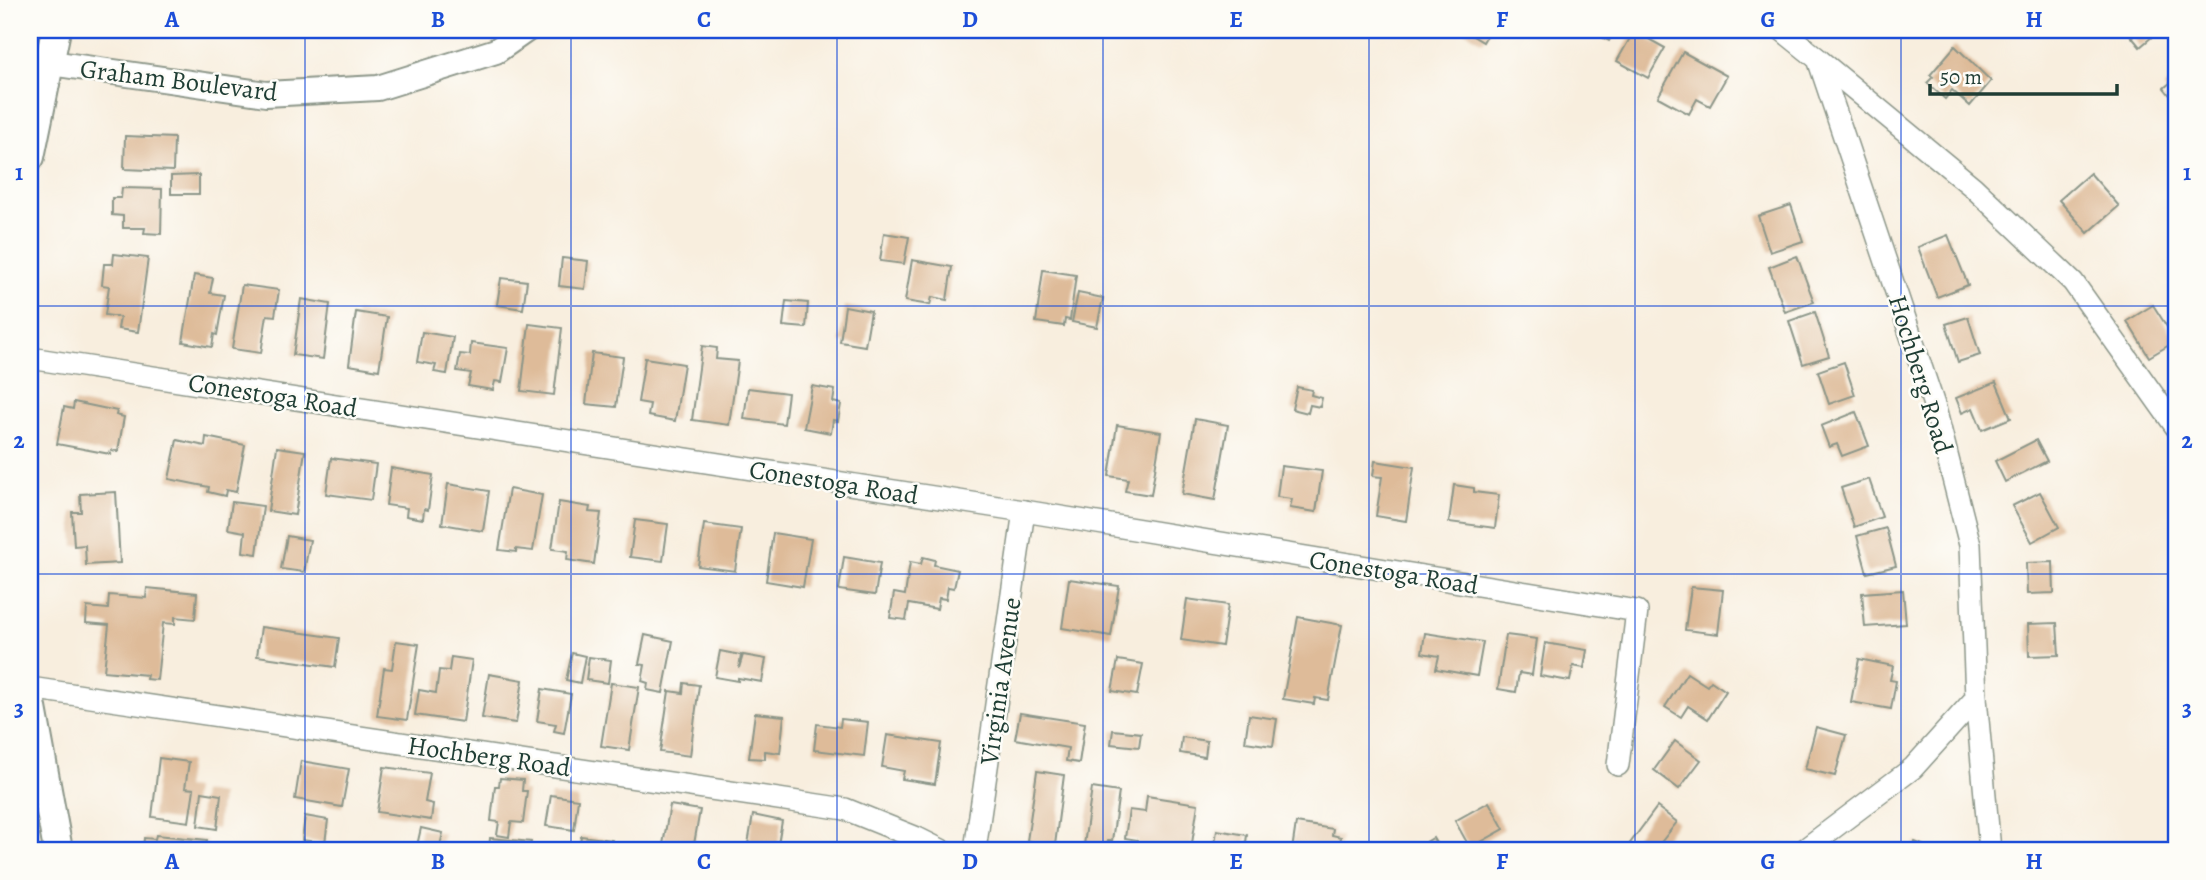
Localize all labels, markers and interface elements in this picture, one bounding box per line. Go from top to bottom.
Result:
text: A [164,4,180,35]
text: B [431,4,445,35]
text: C [697,4,711,35]
text: D [962,4,978,35]
text: E [1229,4,1243,35]
text: F [1496,4,1509,35]
text: G [1760,4,1776,35]
text: H [2025,4,2043,35]
street label: Graham Boulevard [78,51,280,110]
scale bar [1930,52,2117,96]
text: 50 m [1940,63,1982,91]
text: 1 [15,157,23,188]
text: 1 [2183,157,2191,188]
street label: Hochberg Road [1880,291,1961,458]
street label: Conestoga Road [186,365,360,426]
text: 2 [13,425,25,456]
text: 2 [2181,425,2193,456]
street label: Conestoga Road [747,452,921,513]
street label: Conestoga Road [1307,542,1481,603]
street label: Virginia Avenue [971,595,1030,768]
text: 3 [14,693,24,724]
text: 3 [2182,693,2192,724]
street label: Hochberg Road [405,728,573,785]
text: A [164,846,180,877]
text: B [431,846,445,877]
text: C [697,846,711,877]
text: D [962,846,978,877]
text: E [1229,846,1243,877]
text: F [1496,846,1509,877]
text: G [1760,846,1776,877]
text: H [2025,846,2043,877]

